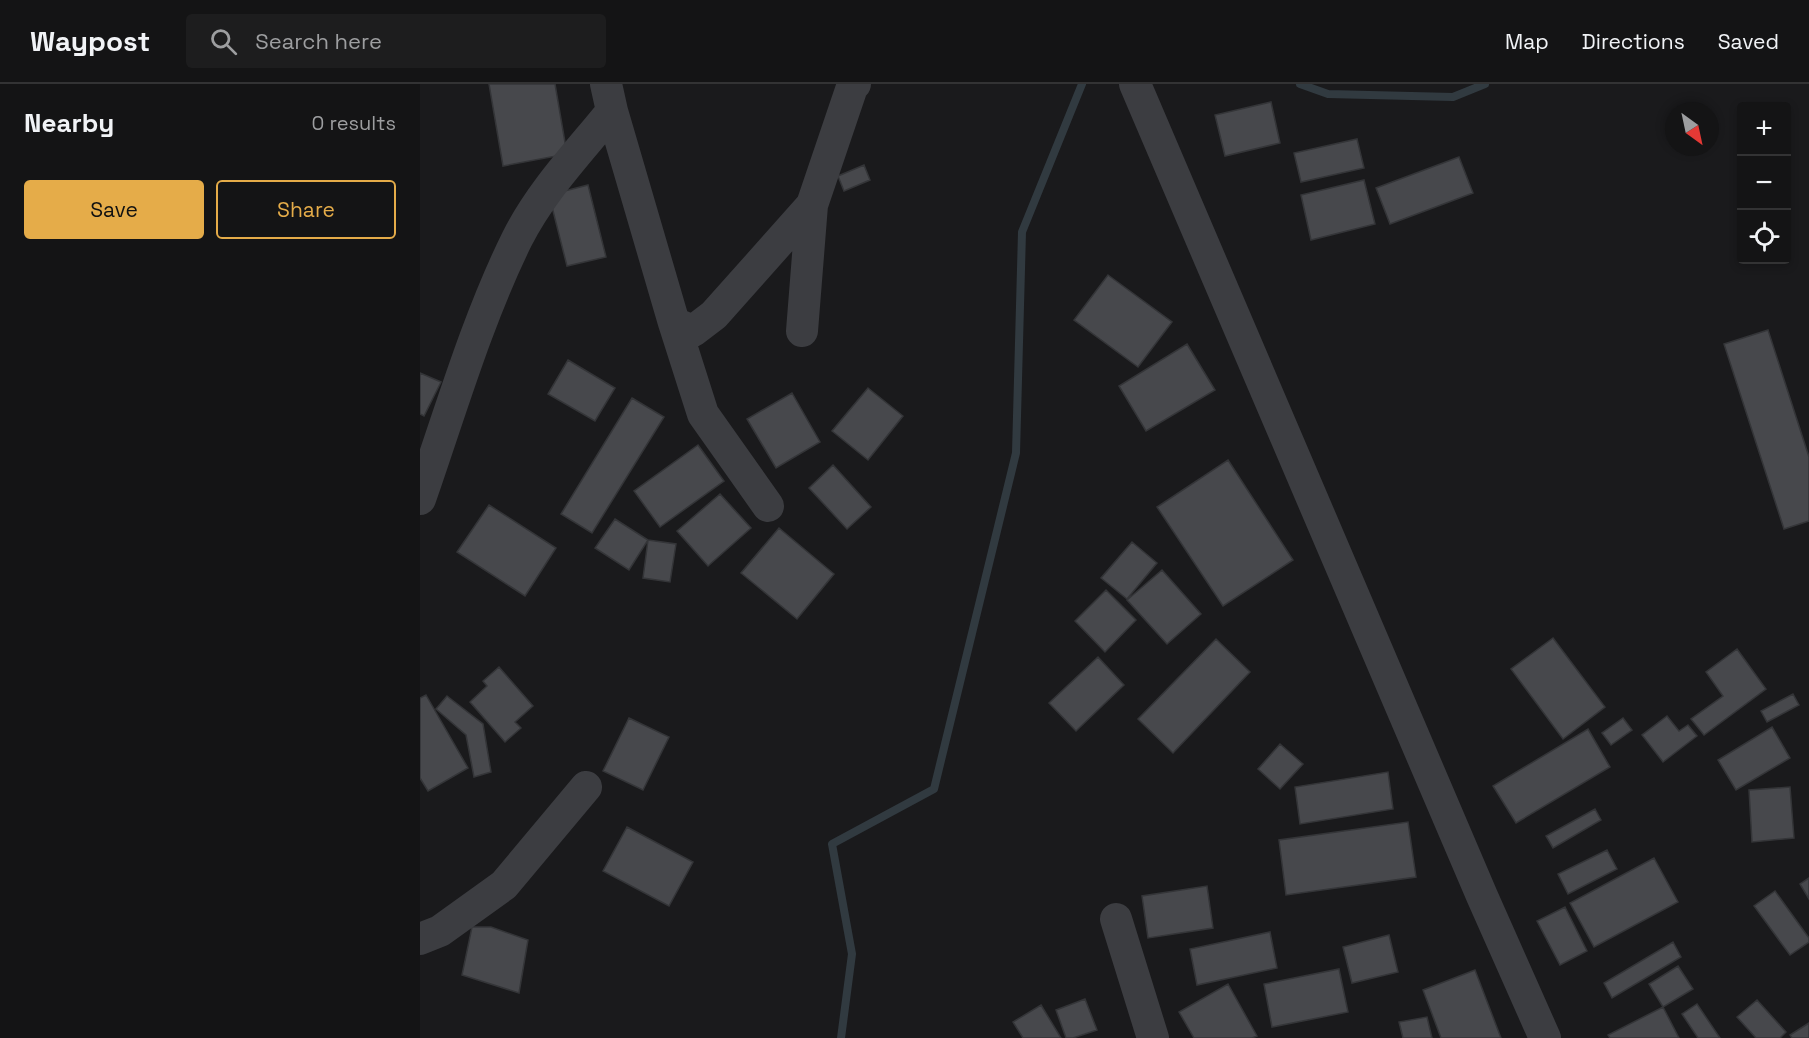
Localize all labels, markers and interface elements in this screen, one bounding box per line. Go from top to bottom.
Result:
search box [186,14,606,68]
text: Waypost [30,23,150,59]
icon: search [207,25,240,58]
text: Search here [255,27,382,55]
text: Map [1505,28,1549,55]
text: Directions [1582,28,1685,55]
text: Saved [1718,28,1779,55]
north arrow [1665,102,1719,156]
map controls [1737,102,1791,264]
button: + [1737,102,1791,156]
text: Nearby [24,106,114,140]
text: 0 results [312,110,396,136]
button: − [1737,156,1791,210]
button: Save [24,180,204,239]
button: Share [216,180,396,239]
button: locate [1737,210,1791,264]

